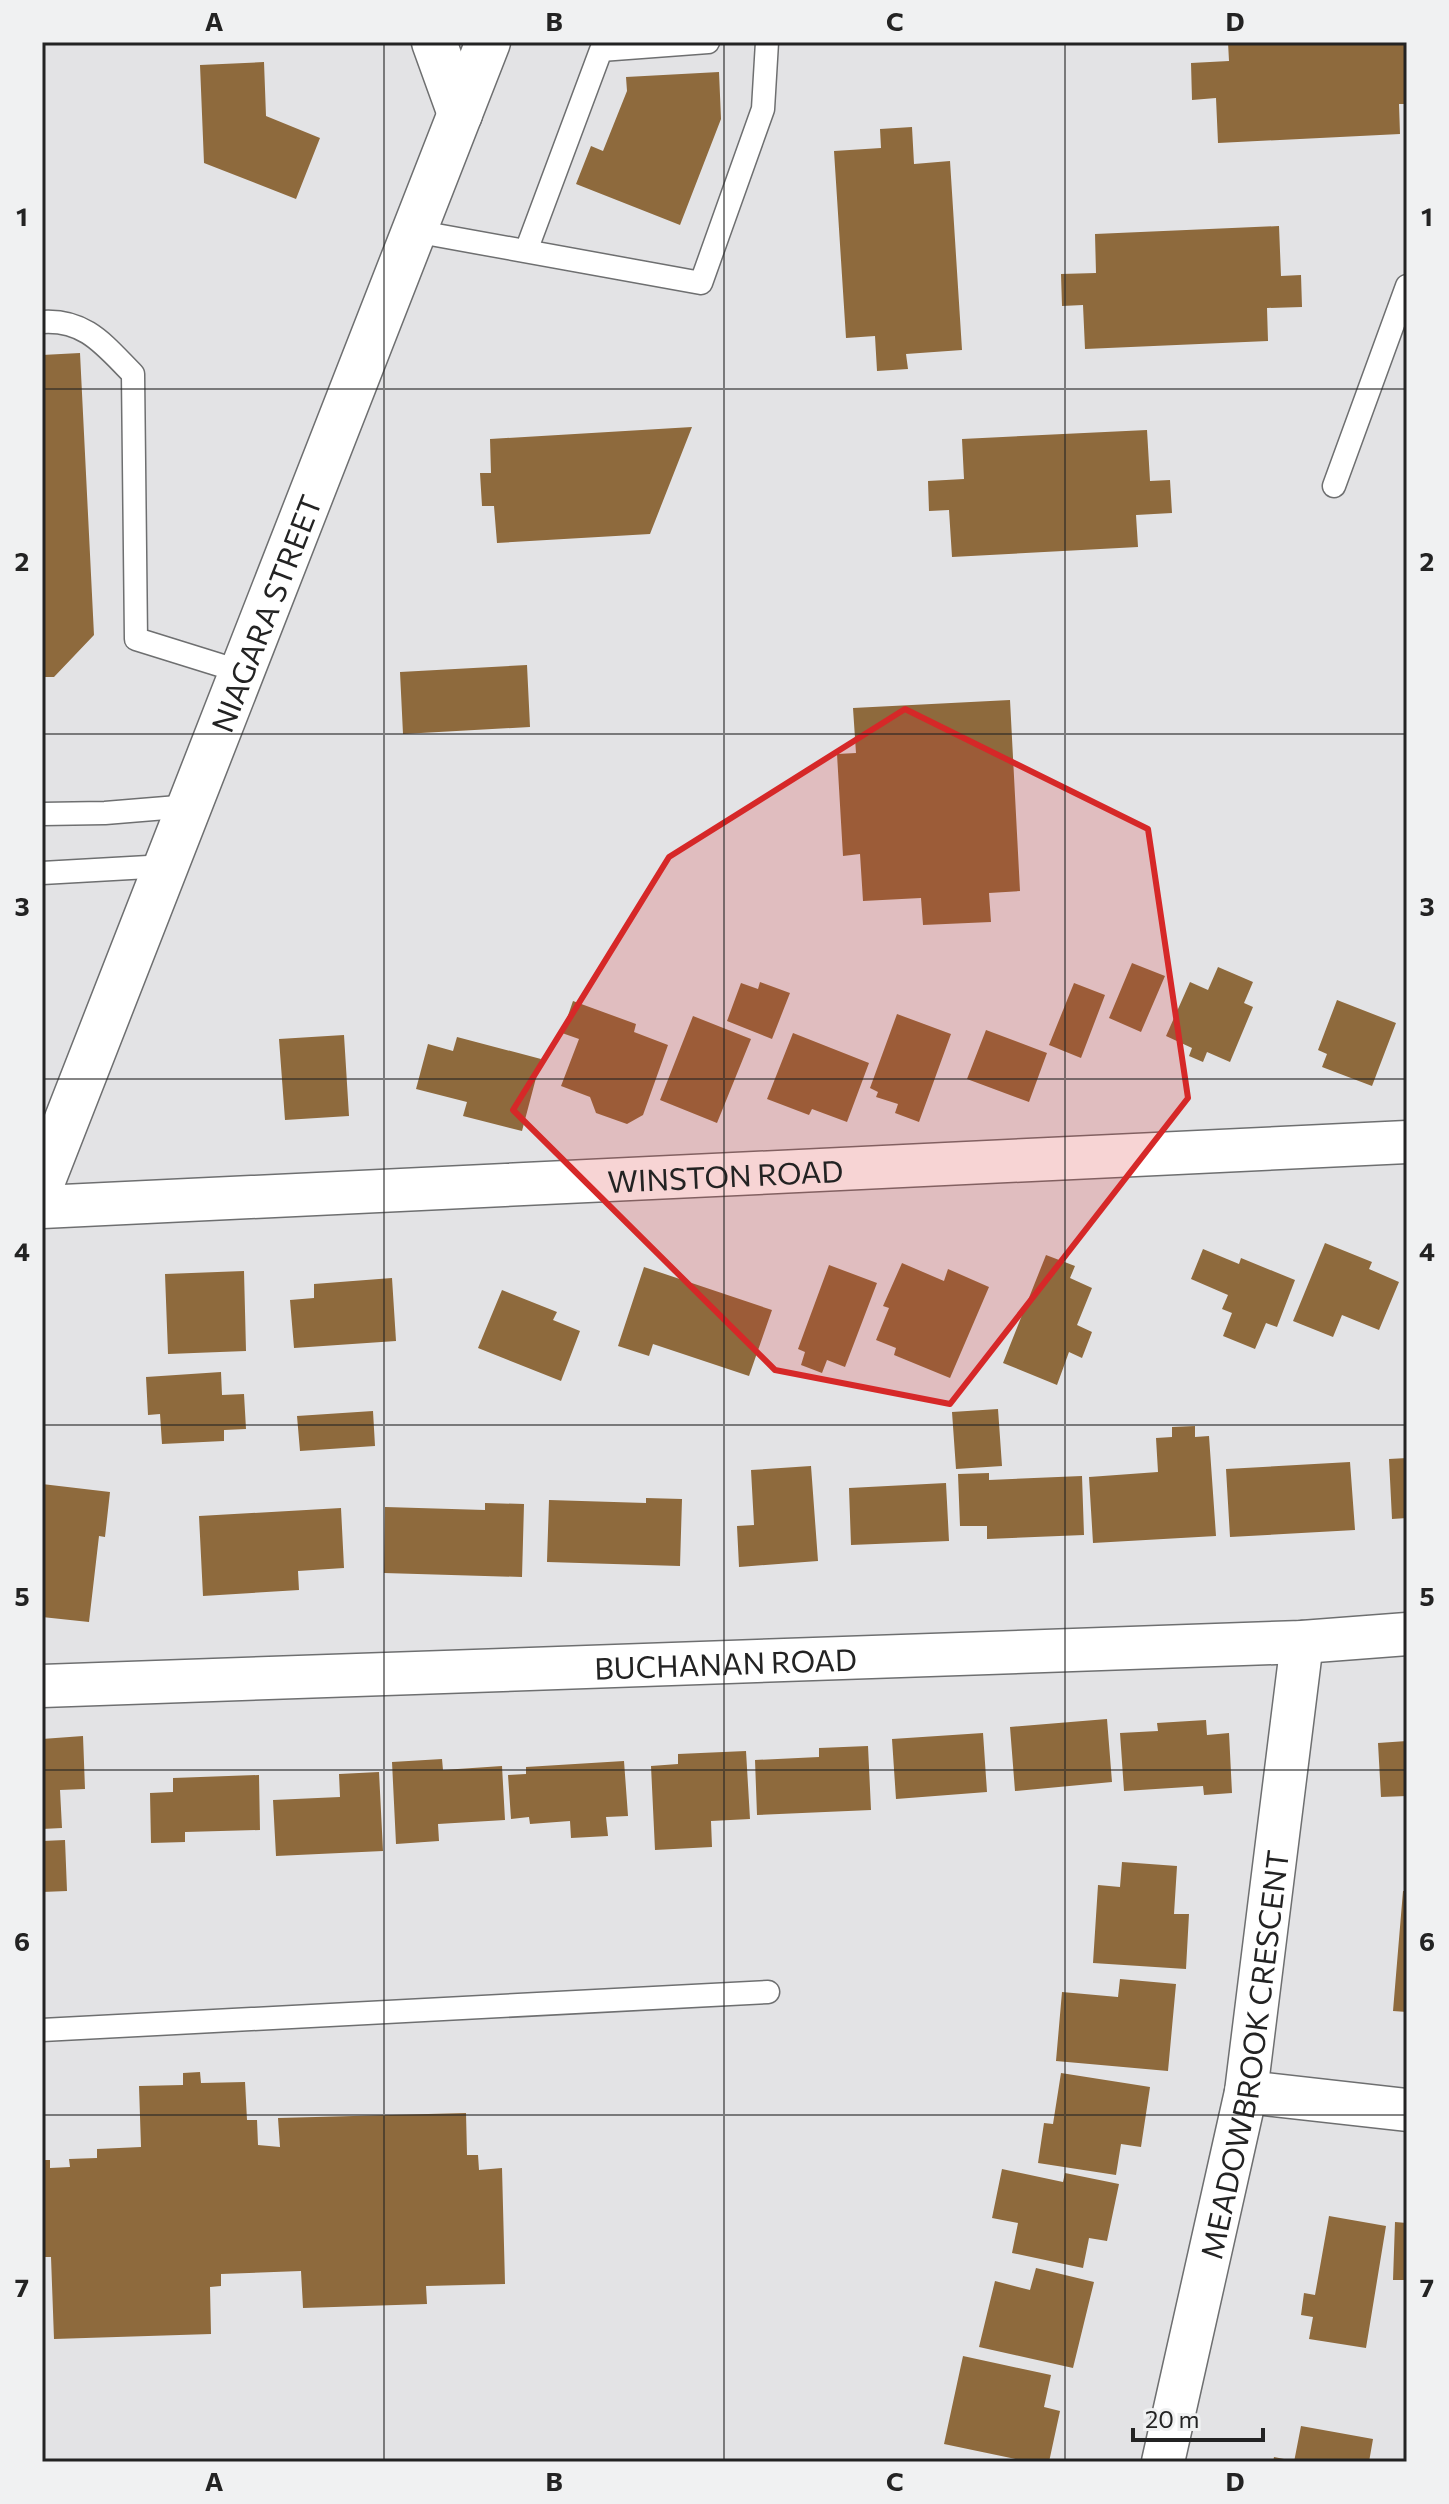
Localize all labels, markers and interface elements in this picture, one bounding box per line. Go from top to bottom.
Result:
text: A [205,5,224,36]
text: B [545,5,563,36]
text: C [886,5,904,36]
text: D [1225,5,1245,36]
text: 1 [16,200,28,231]
text: 1 [1421,200,1433,231]
street label: NIAGARA STREET [202,489,328,737]
text: 2 [15,545,29,576]
text: 2 [1420,545,1434,576]
text: 3 [14,890,30,921]
text: 3 [1419,890,1435,921]
street label: WINSTON ROAD [606,1150,844,1199]
text: 4 [14,1235,30,1266]
text: 4 [1419,1235,1435,1266]
text: 5 [14,1580,30,1611]
text: 5 [1419,1580,1435,1611]
street label: BUCHANAN ROAD [594,1639,858,1685]
street label: MEADOWBROOK CRESCENT [1191,1848,1294,2262]
text: 6 [14,1925,30,1956]
text: 6 [1419,1925,1435,1956]
text: 7 [15,2271,29,2302]
text: 7 [1420,2271,1434,2302]
scale bar [1133,2392,1263,2442]
text: 20 m [1145,2404,1199,2433]
text: A [205,2465,224,2496]
text: B [545,2465,563,2496]
text: C [886,2465,904,2496]
text: D [1225,2465,1245,2496]

